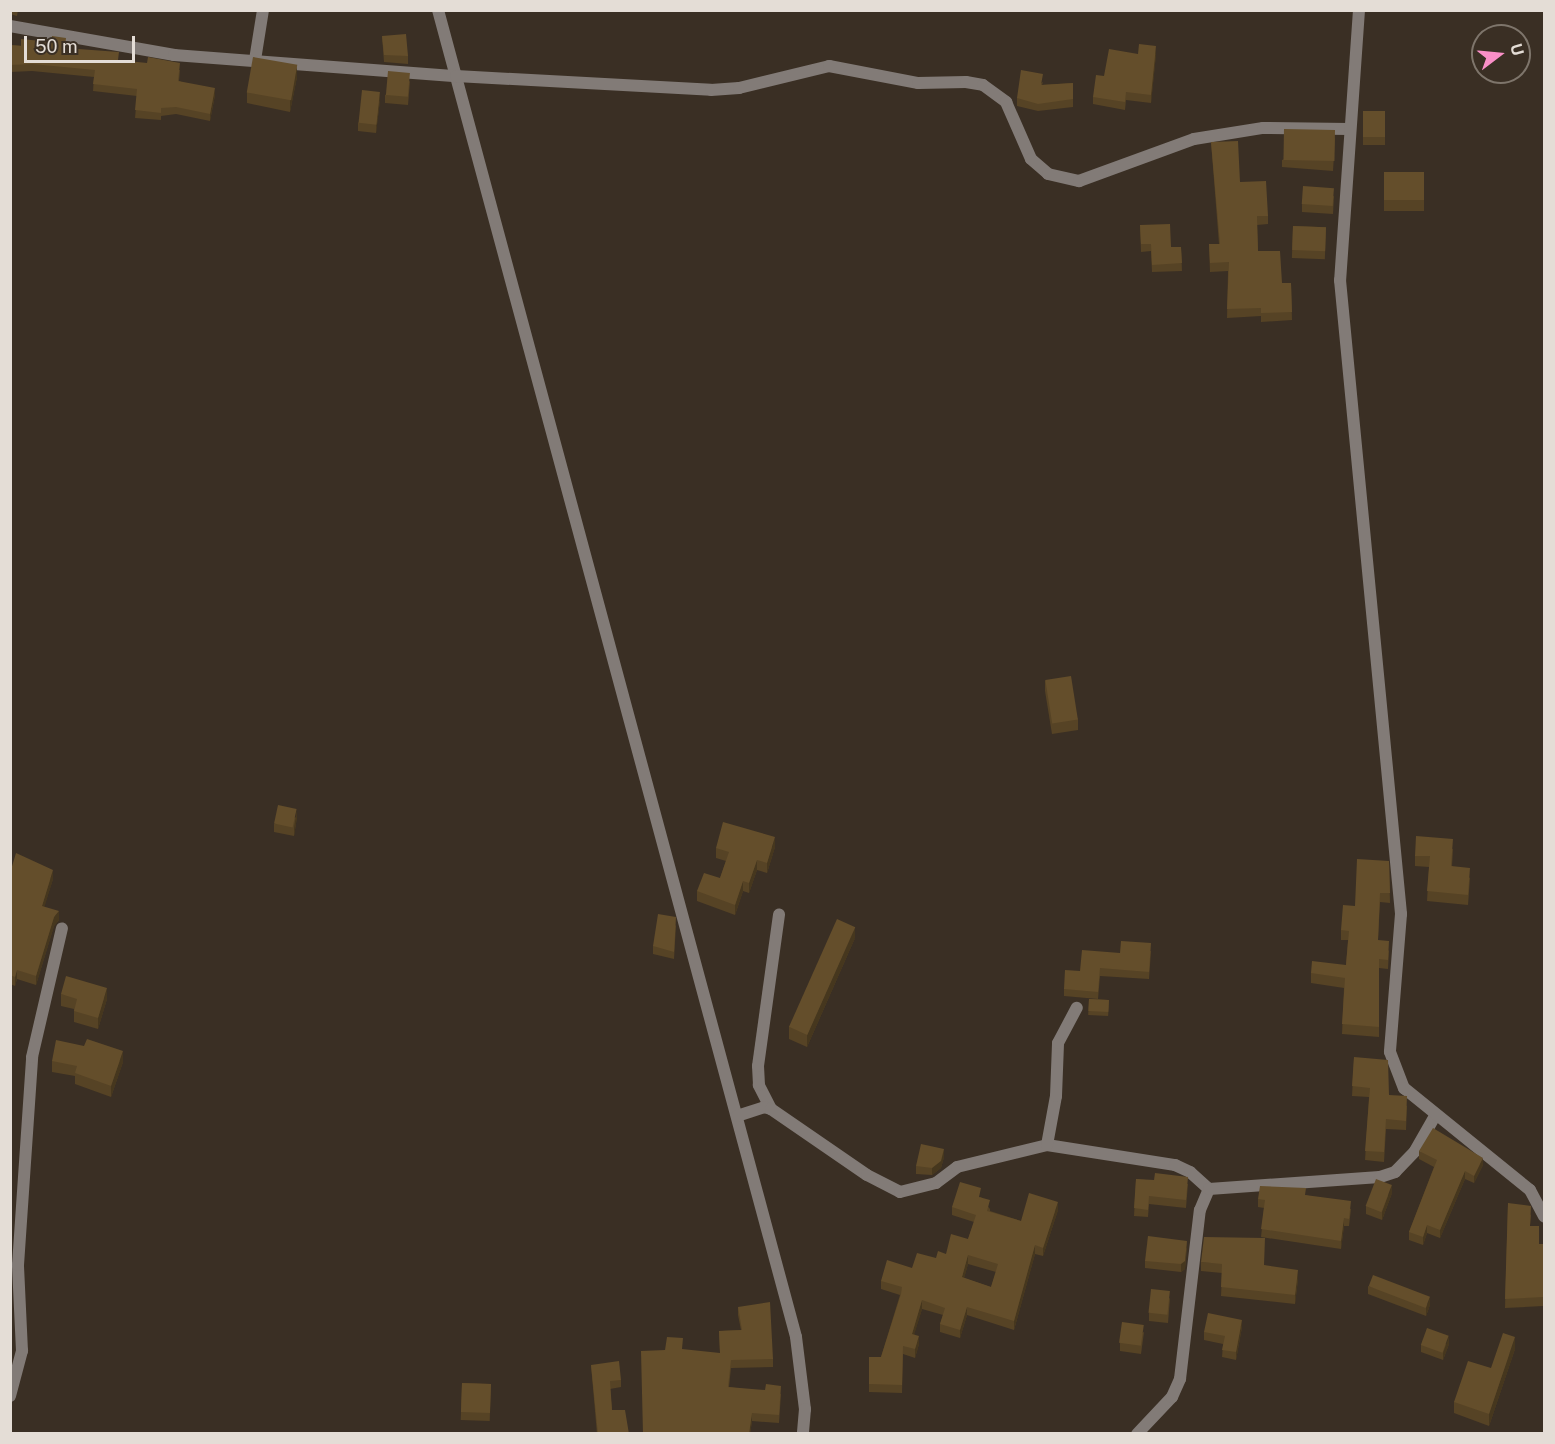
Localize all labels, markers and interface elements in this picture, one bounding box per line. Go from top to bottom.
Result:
scale bar [27,24,138,62]
north arrow [1471,24,1531,84]
text: 50 m [35,36,78,57]
text: U [1506,41,1528,58]

